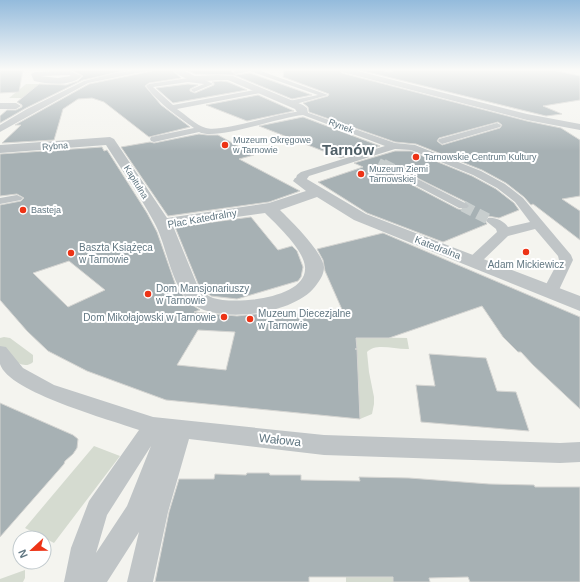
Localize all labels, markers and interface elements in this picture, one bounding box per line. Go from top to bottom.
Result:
street label: Rynek [327,117,355,135]
place label: Muzeum Okręgowe w Tarnowie [232,135,311,155]
street label: Rybna [42,140,68,152]
marker: Muzeum Okręgowe w Tarnowie [220,140,230,150]
district label: Tarnów [322,141,374,158]
marker: Tarnowskie Centrum Kultury [411,152,421,162]
place label: Tarnowskie Centrum Kultury [424,152,537,162]
street label: Kapitulna [122,163,150,201]
place label: Muzeum Ziemi Tarnowskiej [369,164,428,184]
marker: Muzeum Ziemi Tarnowskiej [356,169,366,179]
marker: Basteja [18,205,28,215]
place label: Basteja [31,205,61,215]
street label: Plac Katedralny [167,207,238,230]
street label: Katedralna [413,234,463,261]
place label: Baszta Książęca w Tarnowie [78,242,153,265]
marker: Adam Mickiewicz [521,247,531,257]
marker: Baszta Książęca w Tarnowie [66,248,76,258]
place label: Adam Mickiewicz [488,259,564,270]
place label: Dom Mansjonariuszy w Tarnowie [155,283,249,306]
marker: Dom Mansjonariuszy w Tarnowie [143,289,153,299]
place label: Muzeum Diecezjalne w Tarnowie [257,308,351,331]
place label: Dom Mikołajowski w Tarnowie [83,312,216,323]
marker: Dom Mikołajowski w Tarnowie [219,312,229,322]
marker: Muzeum Diecezjalne w Tarnowie [245,314,255,324]
street label: Wałowa [258,431,302,449]
north arrow [12,530,52,570]
text: N [16,548,30,560]

